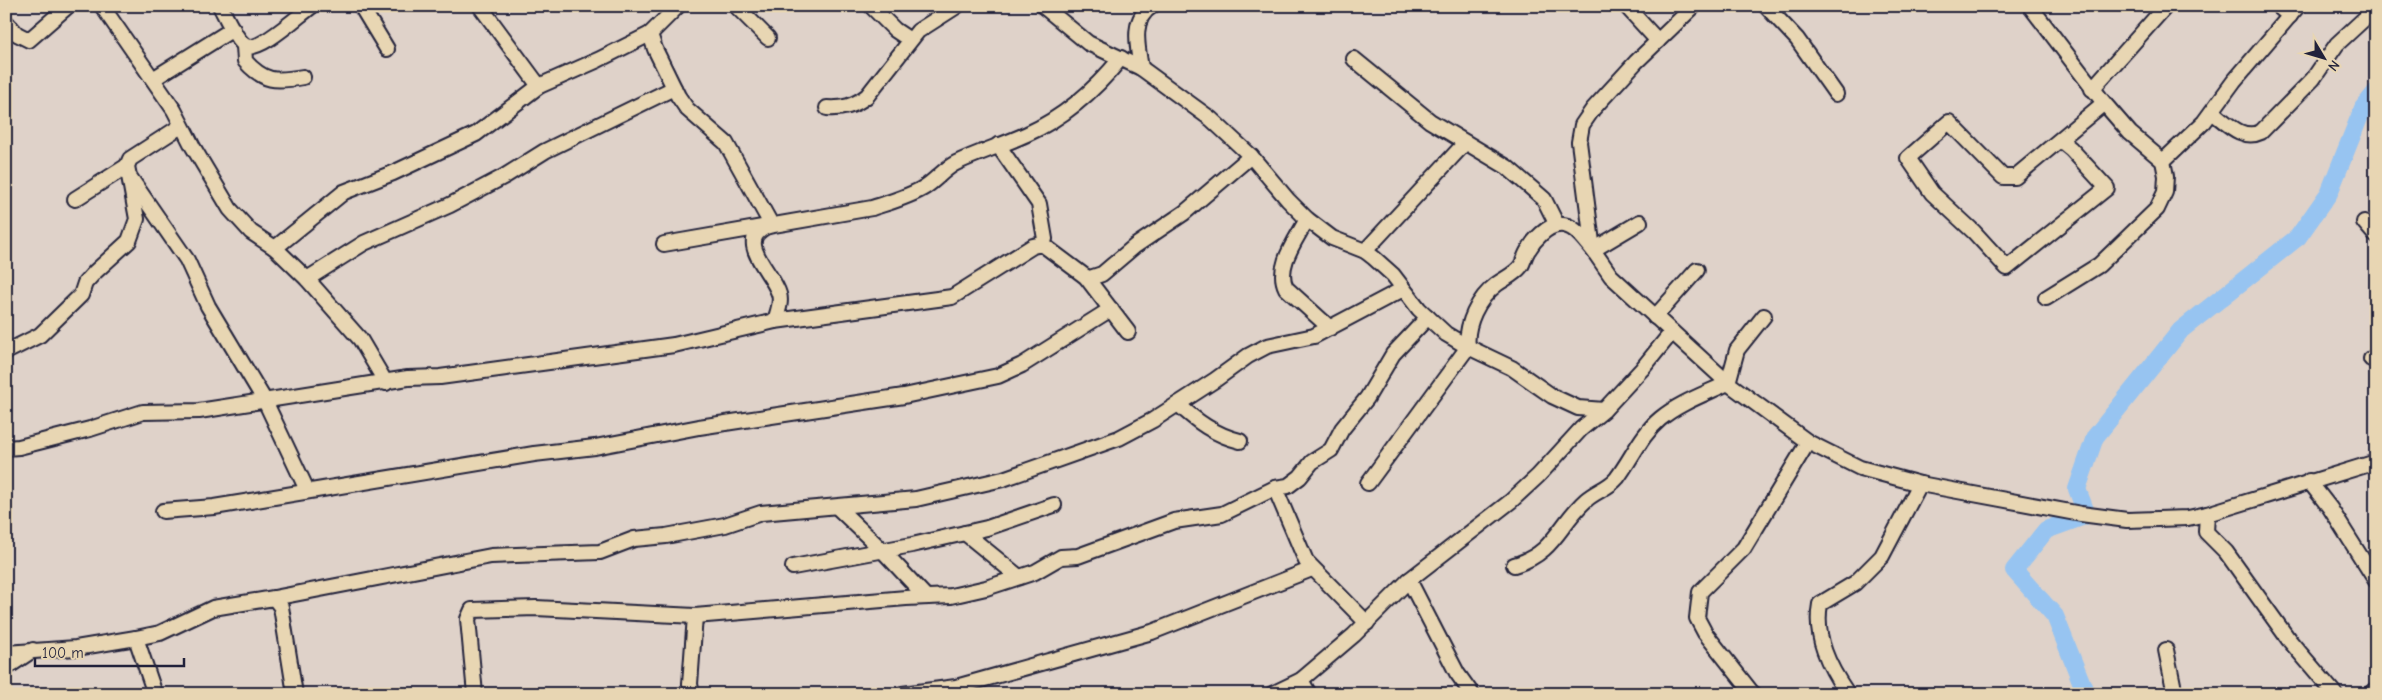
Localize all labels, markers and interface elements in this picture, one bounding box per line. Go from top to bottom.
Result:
north arrow [2300,32,2350,82]
text: N [2324,57,2343,75]
scale bar [35,635,184,667]
text: 100 m [42,644,84,662]

